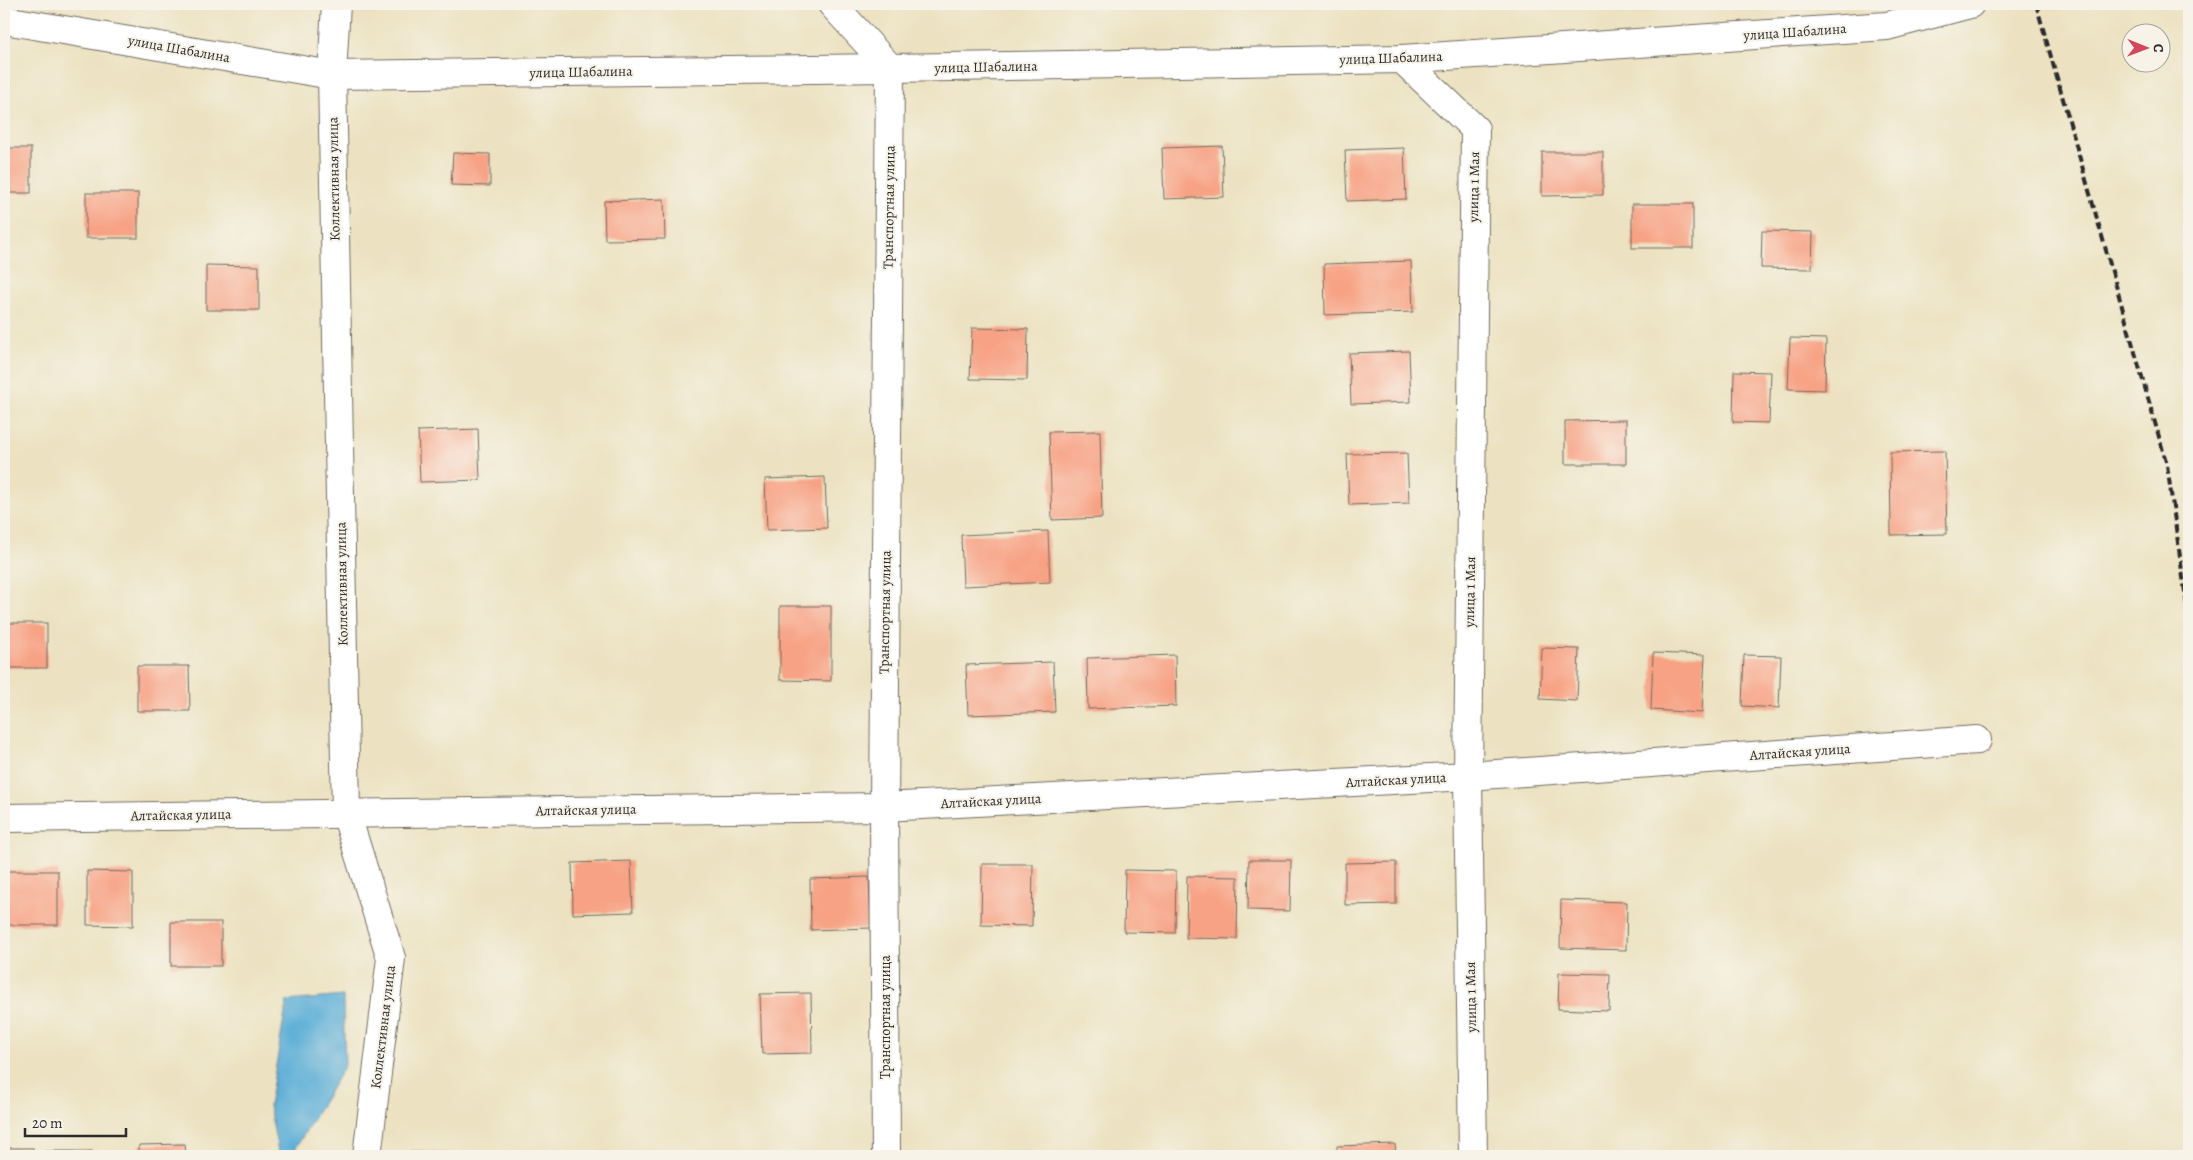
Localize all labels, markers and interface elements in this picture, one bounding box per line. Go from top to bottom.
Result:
street label: улица Шабалина [1742,19,1848,45]
north arrow [2120,22,2170,72]
street label: улица Шабалина [126,31,232,67]
text: С [2149,44,2168,53]
street label: улица Шабалина [1338,47,1443,69]
street label: улица Шабалина [933,57,1038,77]
street label: улица Шабалина [528,62,633,82]
street label: Коллективная улица [323,116,345,241]
street label: Транспортная улица [878,144,900,269]
street label: улица 1 Мая [1464,151,1484,224]
street label: Коллективная улица [331,521,353,646]
street label: Транспортная улица [874,549,896,674]
street label: улица 1 Мая [1460,556,1480,629]
street label: Алтайская улица [1748,739,1851,765]
street label: Алтайская улица [1344,768,1447,792]
street label: Алтайская улица [939,789,1042,813]
street label: Алтайская улица [534,800,637,820]
street label: Алтайская улица [129,805,232,825]
street label: Транспортная улица [876,955,895,1079]
street label: улица 1 Мая [1461,961,1481,1034]
street label: Коллективная улица [366,964,400,1090]
scale bar [25,1105,126,1137]
text: 20 m [32,1113,63,1133]

